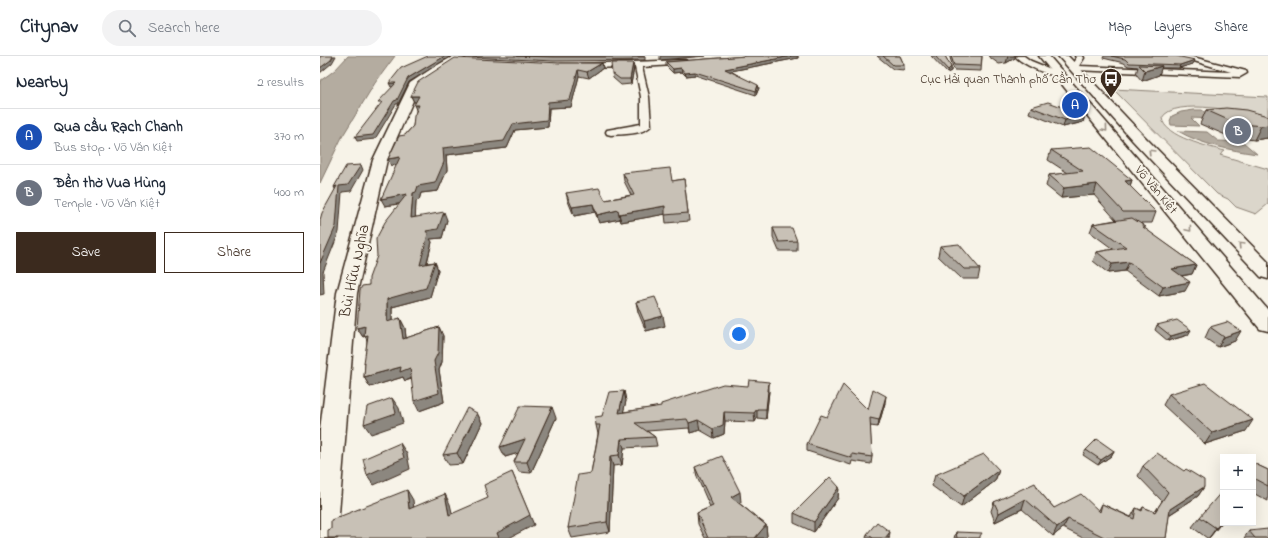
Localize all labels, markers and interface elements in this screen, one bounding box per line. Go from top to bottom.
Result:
search box [102,10,382,46]
text: Citynav [20,14,78,41]
icon: search [116,17,138,39]
text: Search here [148,17,220,39]
text: Map [1108,17,1132,38]
text: Layers [1154,17,1192,38]
text: Share [1214,17,1248,38]
bus stop icon: Cục Hải quan Thành phố Cần Thơ [1098,66,1124,99]
text: Nearby [16,70,68,95]
place label: Cục Hải quan Thành phố Cần Thơ [920,70,1096,89]
text: 2 results [257,73,304,92]
pin: A [1062,90,1088,120]
text: Qua cầu Rạch Chanh [54,116,183,138]
pin: B [1225,116,1251,146]
one-way arrow [1101,124,1108,132]
text: A [25,127,33,146]
text: 370 m [274,127,304,146]
text: Bus stop · Võ Văn Kiệt [54,138,172,157]
one-way arrow [1148,149,1155,157]
street label: Võ Văn Kiệt [1129,161,1182,219]
text: Đền thờ Vua Hùng [54,172,165,194]
text: B [25,183,33,202]
text: 400 m [274,183,304,202]
text: Temple · Võ Văn Kiệt [54,194,160,213]
street label: Bùi Hữu Nghĩa [333,222,377,321]
one-way arrow [1184,224,1191,231]
button: Save [16,232,156,273]
button: Share [164,232,304,273]
one-way arrow [1238,242,1246,250]
your location [729,324,749,344]
map controls [1220,454,1256,526]
button: + [1220,454,1256,490]
button: − [1220,490,1256,526]

